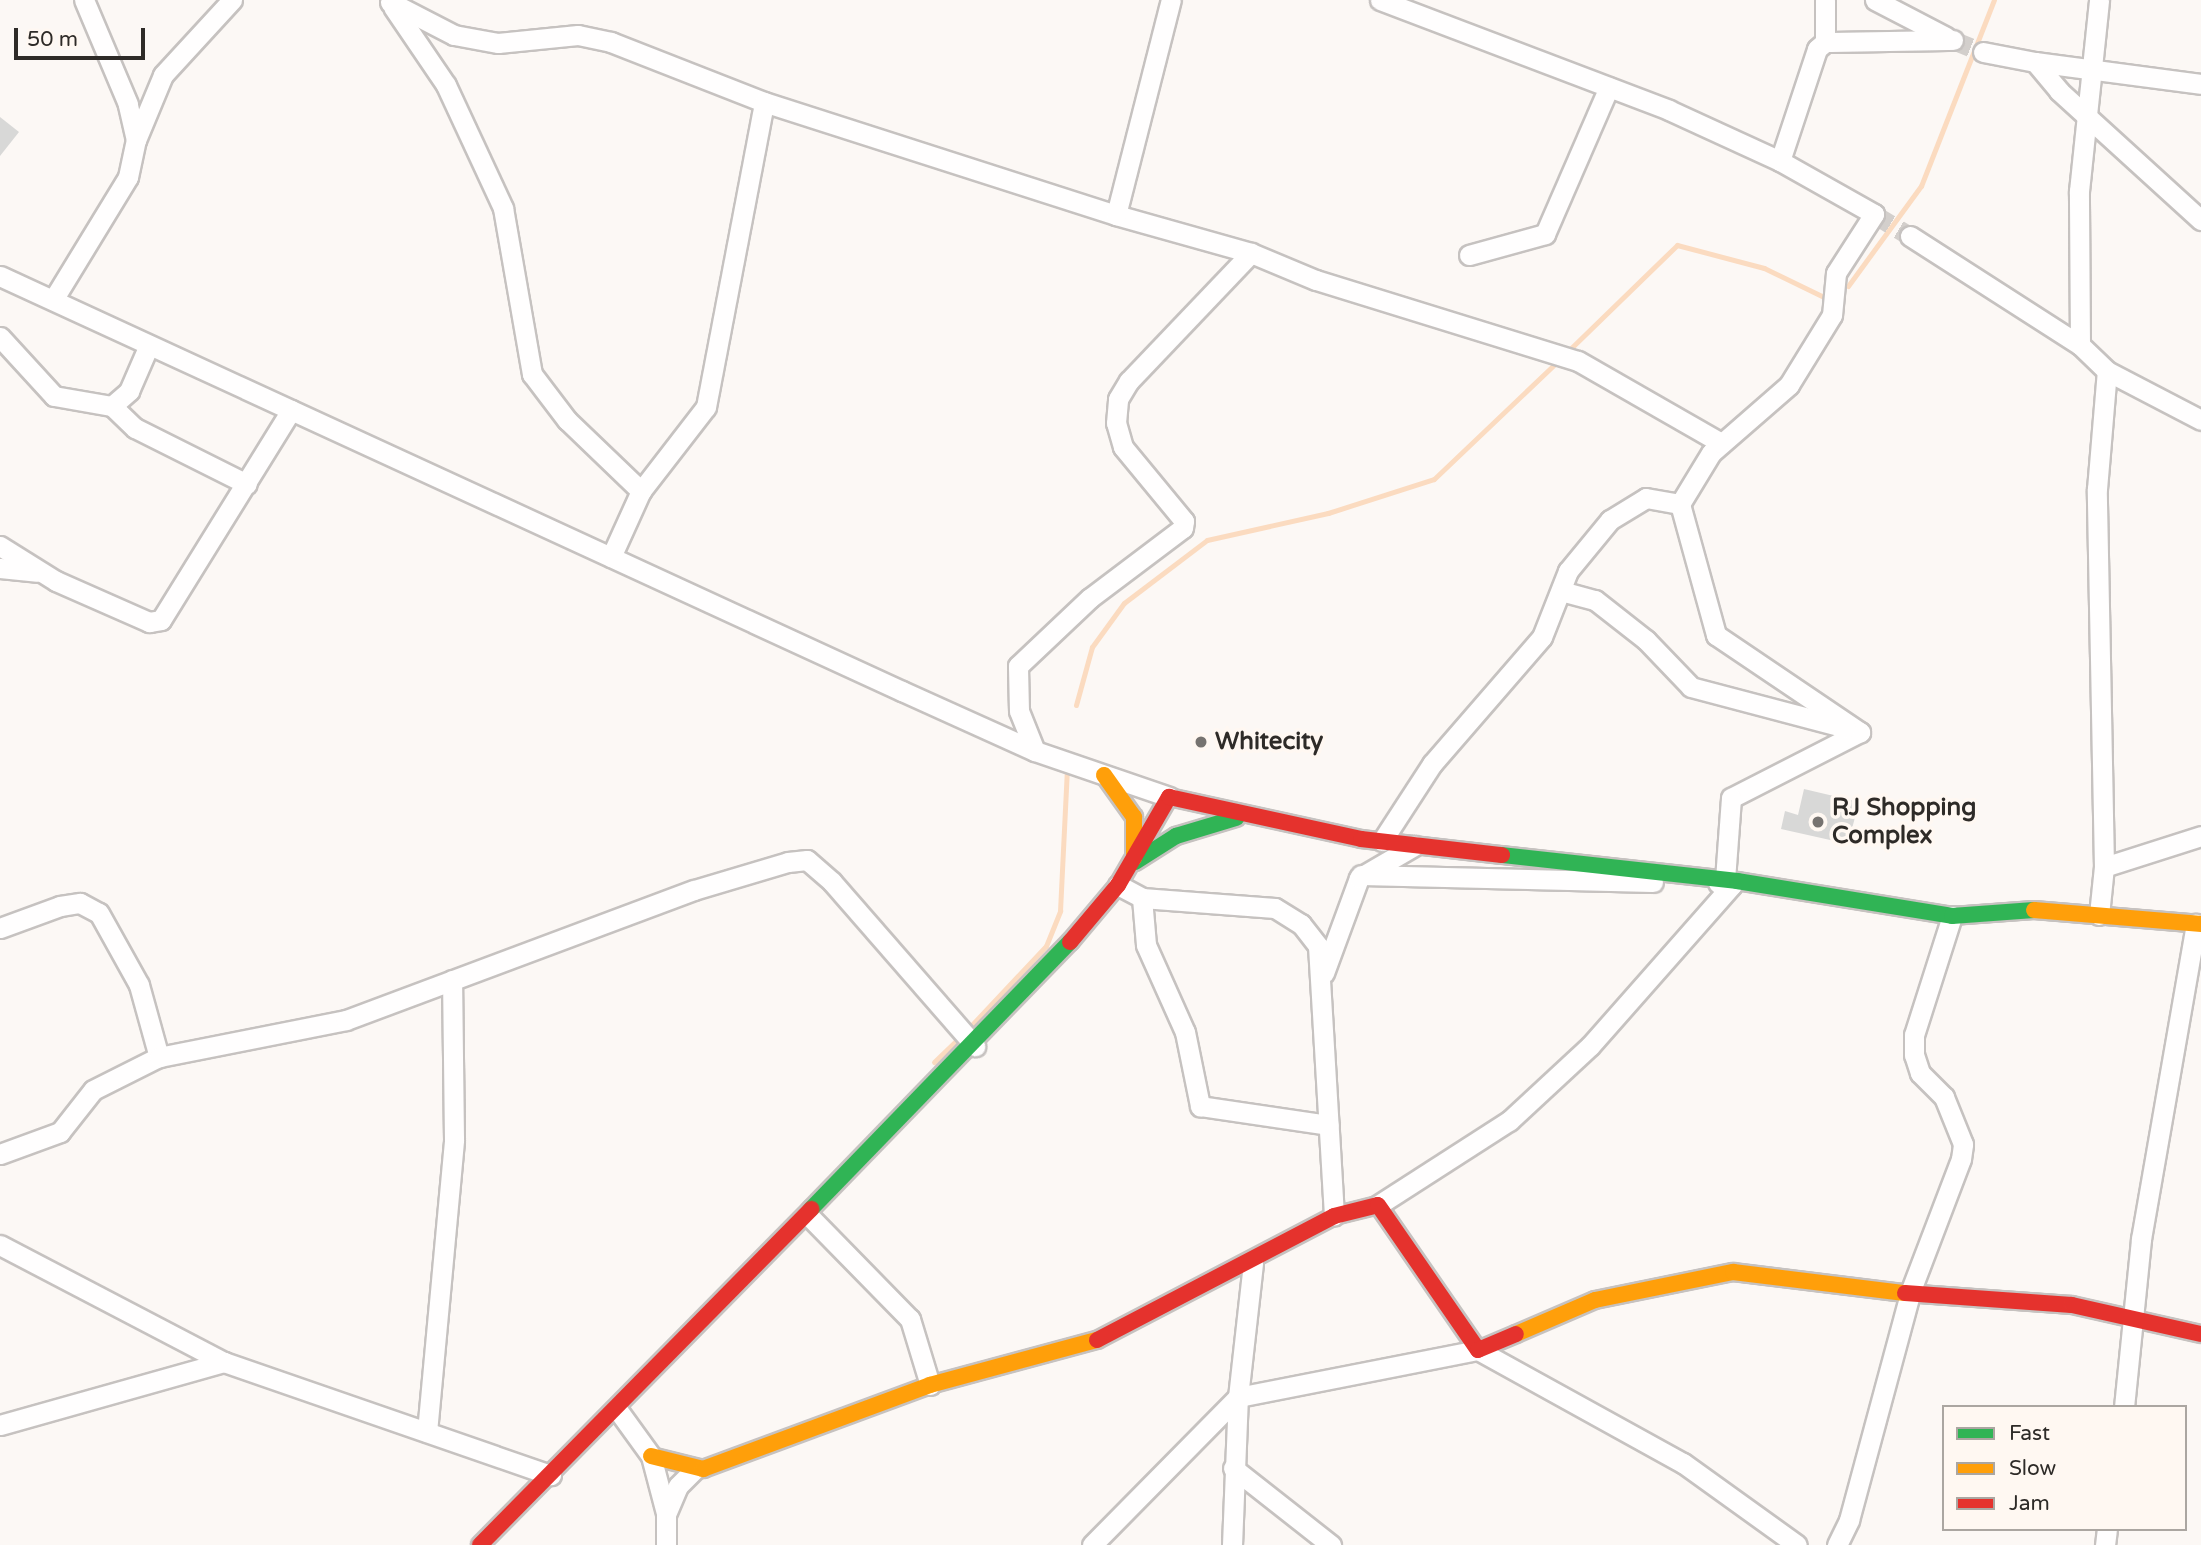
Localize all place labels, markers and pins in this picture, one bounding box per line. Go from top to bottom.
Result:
place label: Whitecity [1215,728,1323,756]
marker: Whitecity [1193,734,1209,750]
place label: RJ Shopping Complex [1832,794,1976,850]
marker: RJ Shopping Complex [1810,814,1826,830]

